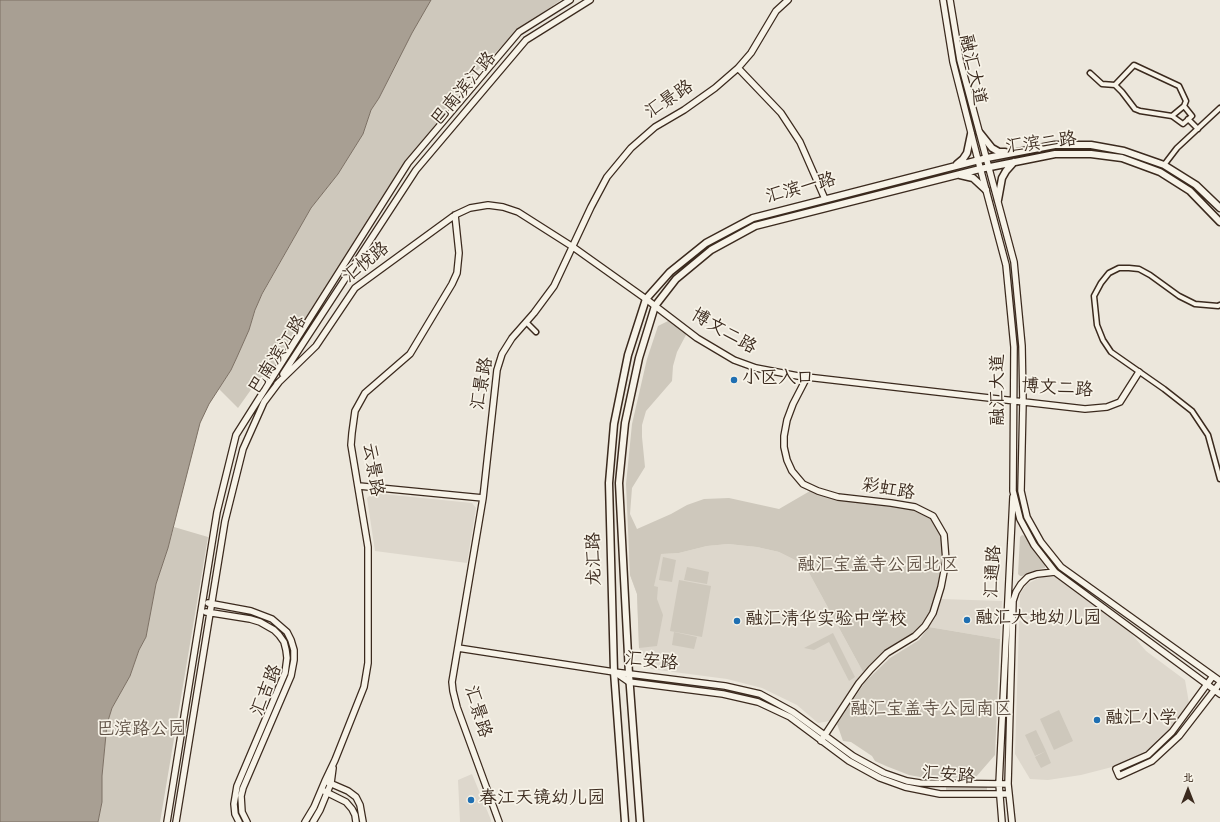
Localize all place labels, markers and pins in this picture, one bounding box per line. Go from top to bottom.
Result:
place label: 小区入口 [742,369,814,391]
marker: 小区入口 [729,375,739,385]
place label: 融汇大地幼儿园 [975,609,1101,631]
place label: 融汇清华实验中学校 [745,610,907,632]
marker: 融汇大地幼儿园 [962,615,972,625]
marker: 融汇清华实验中学校 [732,616,742,626]
place label: 融汇小学 [1105,709,1177,731]
marker: 融汇小学 [1092,715,1102,725]
place label: 春江天镜幼儿园 [479,789,605,811]
marker: 春江天镜幼儿园 [466,795,476,805]

